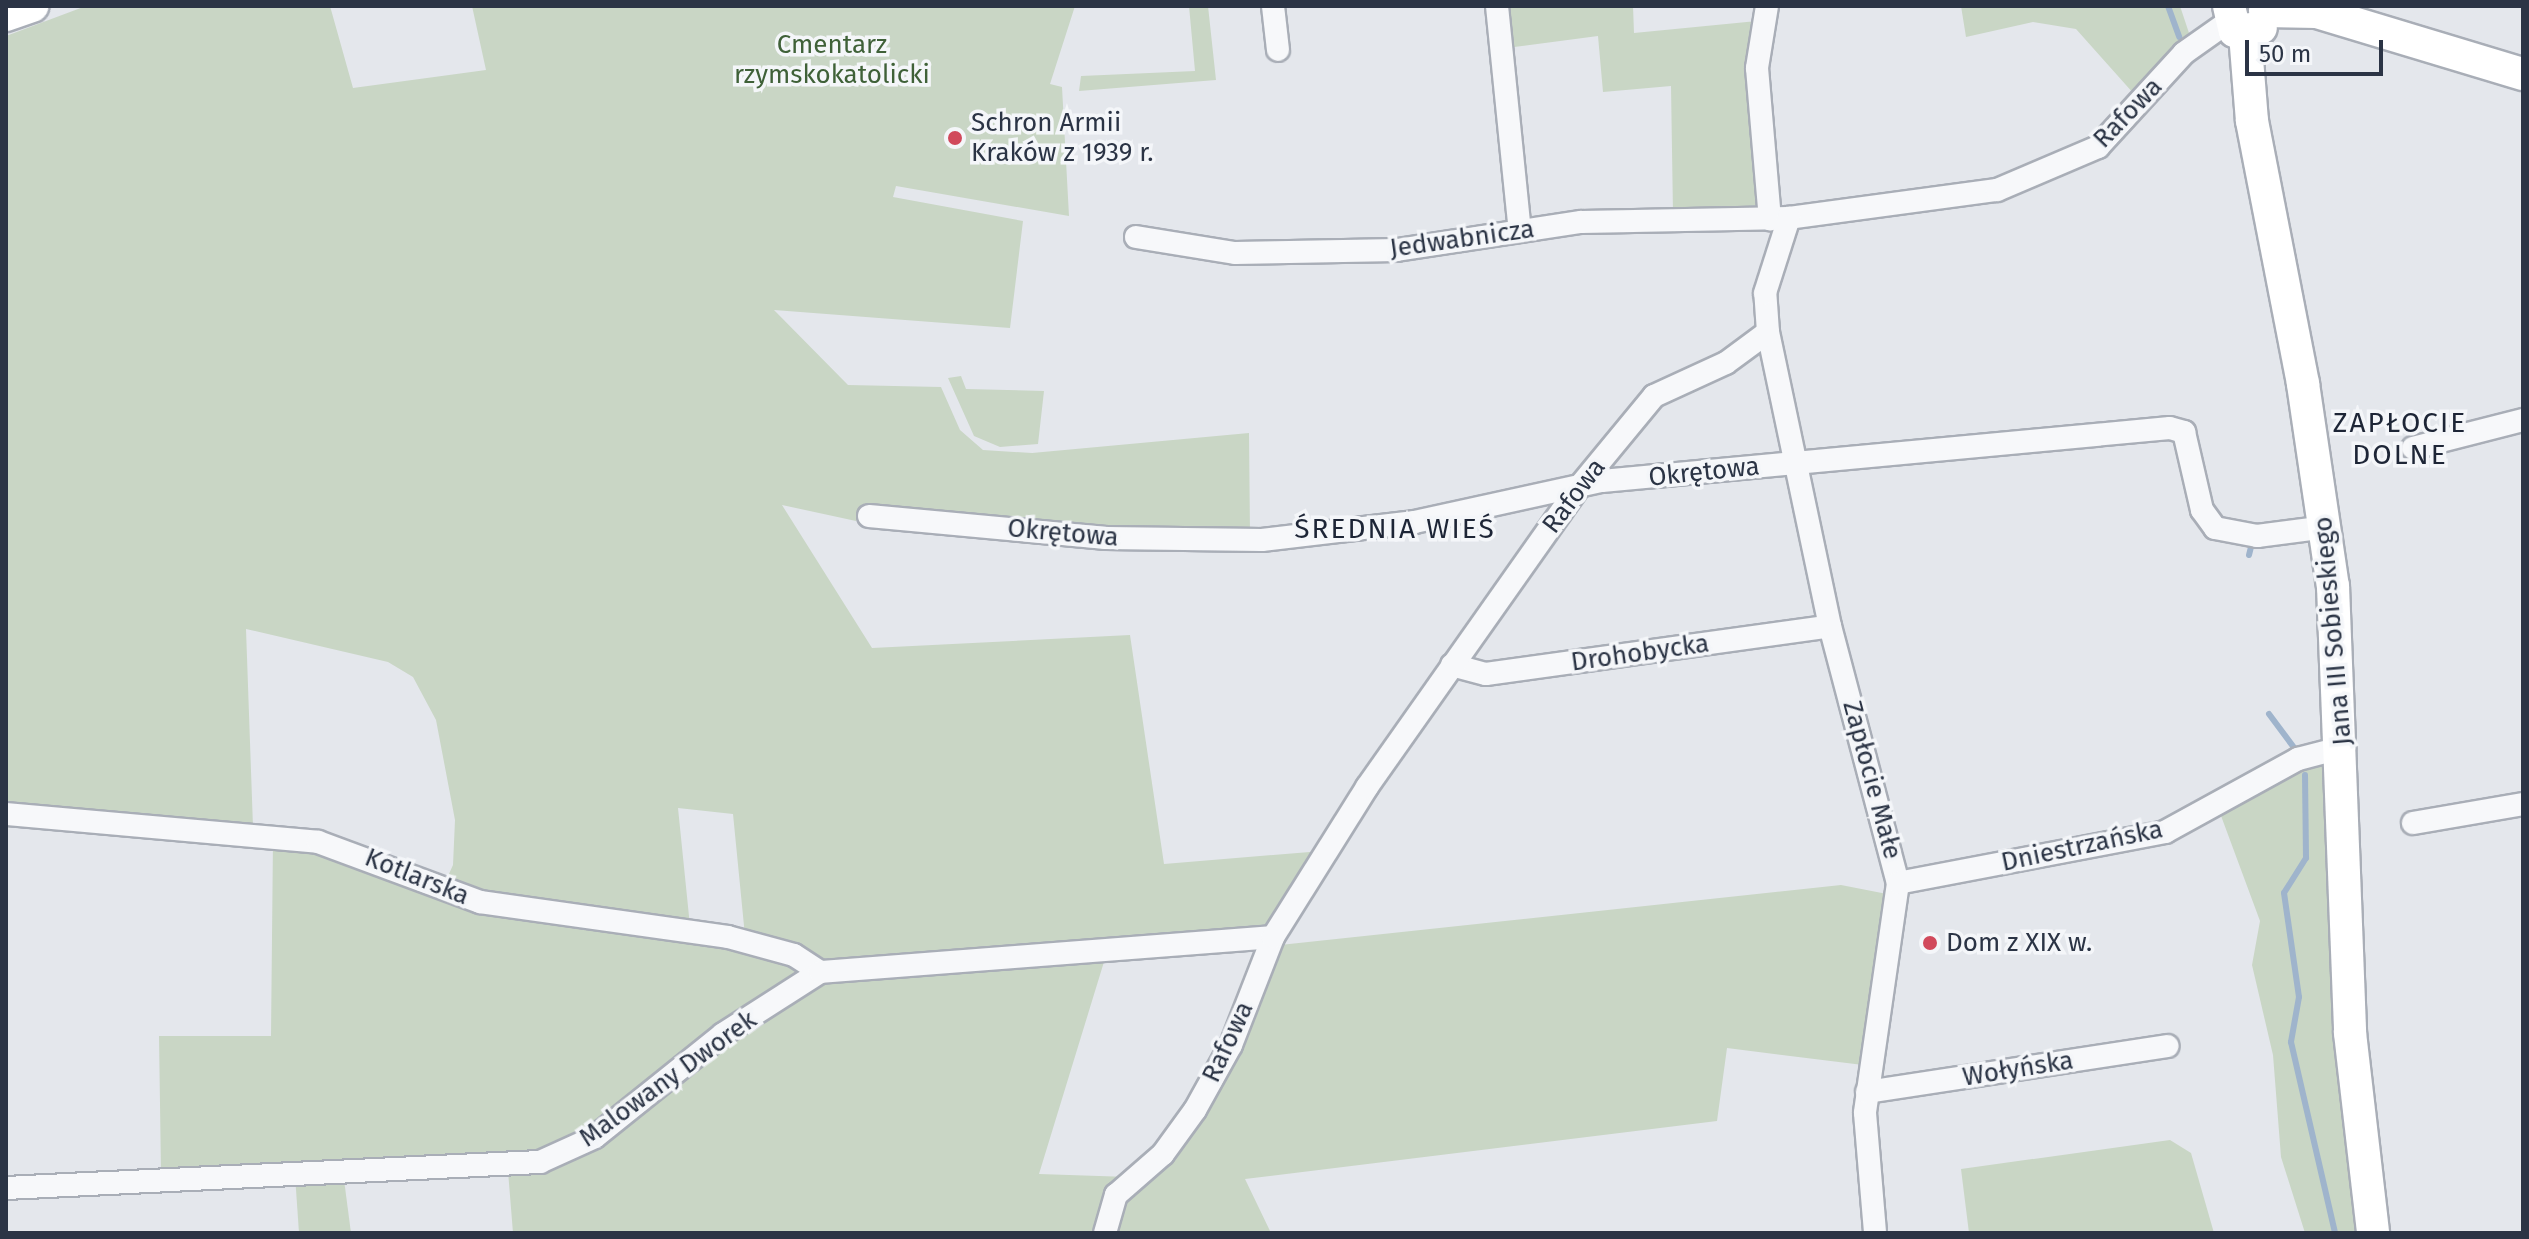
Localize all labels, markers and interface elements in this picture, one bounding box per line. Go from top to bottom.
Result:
scale bar [2249,24,2387,74]
park label: Cmentarz rzymskokatolicki [734,29,930,90]
text: 50 m [2259,40,2311,68]
street label: Rafowa [2087,71,2169,155]
place label: Schron Armii Kraków z 1939 r. [971,107,1153,168]
marker: Schron Armii Kraków z 1939 r. [946,129,964,147]
street label: Jedwabnicza [1388,213,1536,265]
district label: ZAPŁOCIE DOLNE [2333,406,2467,472]
street label: Okrętowa [1647,451,1761,493]
street label: Rafowa [1536,452,1612,540]
district label: ŚREDNIA WIEŚ [1294,512,1496,546]
street label: Okrętowa [1006,513,1120,553]
street label: Jana III Sobieskiego [2307,515,2359,747]
street label: Drohobycka [1569,628,1711,678]
street label: Zapłocie Małe [1836,697,1908,863]
street label: Dniestrzańska [1998,814,2166,878]
street label: Kotlarska [360,842,474,912]
place label: Dom z XIX w. [1946,927,2092,959]
marker: Dom z XIX w. [1921,934,1939,952]
street label: Rafowa [1196,997,1260,1087]
street label: Malowany Dworek [573,1004,763,1154]
street label: Wołyńska [1960,1045,2076,1093]

